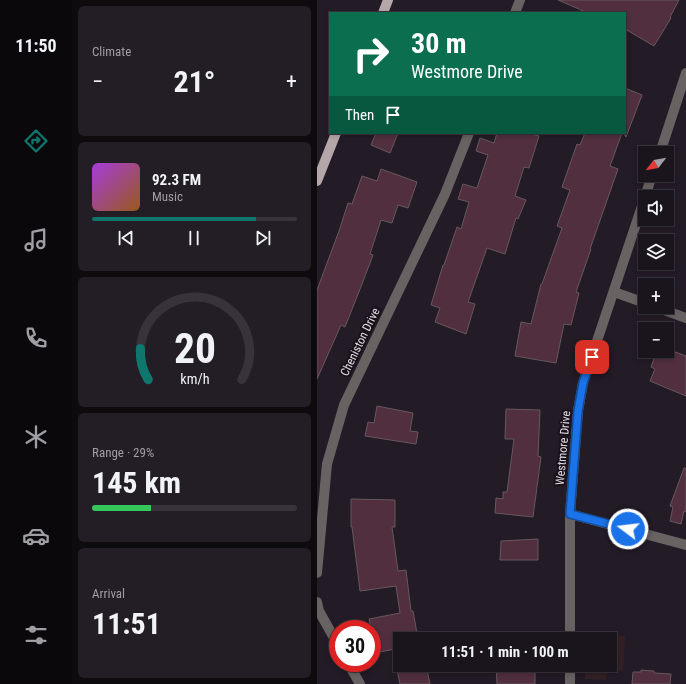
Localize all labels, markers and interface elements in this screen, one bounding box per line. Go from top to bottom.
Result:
text: 30 m [411,27,467,60]
icon: right [345,28,397,80]
text: 11:50 [15,35,57,56]
text: Climate [92,44,131,59]
text: Westmore Drive [411,61,523,82]
text: 21° [174,64,216,99]
text: − [92,69,103,94]
text: + [286,69,297,94]
icon: arrive [382,104,404,126]
text: Then [345,106,374,124]
icon: directions [22,127,50,155]
north arrow [638,146,674,182]
map controls [638,146,674,358]
text: 92.3 FM [152,171,201,189]
text: Music [152,189,183,204]
button: sound [638,190,674,226]
icon: music [22,226,50,254]
icon: previous [115,227,137,249]
icon: pause [183,227,205,249]
icon: next [252,227,274,249]
button: layers [638,234,674,270]
button: + [638,278,674,314]
street label: Cheniston Drive [337,305,383,378]
button: − [638,322,674,358]
icon: phone [22,324,50,352]
text: 20 [173,324,216,373]
pin [575,340,609,374]
icon: arrive [581,346,603,368]
text: km/h [180,371,209,387]
street label: Westmore Drive [553,410,573,486]
icon: climate [22,423,50,451]
text: Range · 29% [92,445,154,460]
text: 145 km [92,465,181,500]
position arrow [607,508,649,550]
icon: car [22,522,50,550]
text: Arrival [92,586,125,601]
text: 11:51 [92,606,161,641]
speed limit sign: 30 [329,620,381,672]
icon: filters [22,621,50,649]
text: 11:51 · 1 min · 100 m [441,643,569,661]

